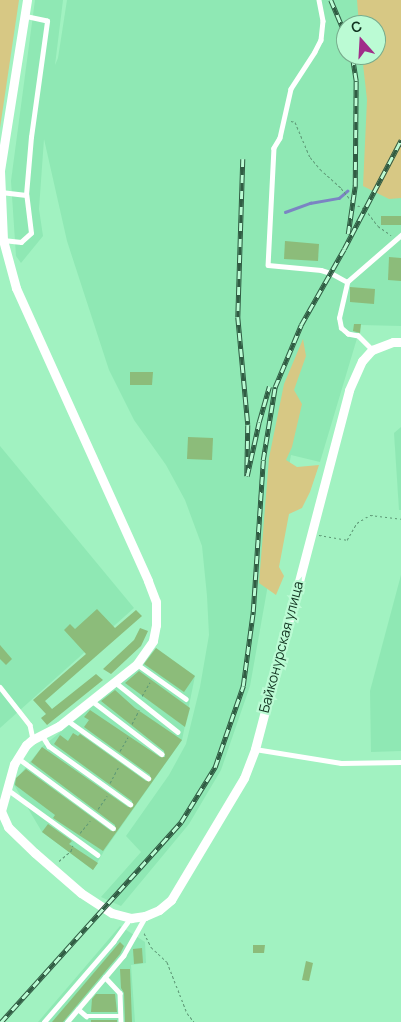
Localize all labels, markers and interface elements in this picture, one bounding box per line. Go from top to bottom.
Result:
north arrow [336,15,386,65]
text: С [348,16,364,37]
street label: Байконурская улица [255,579,307,715]

